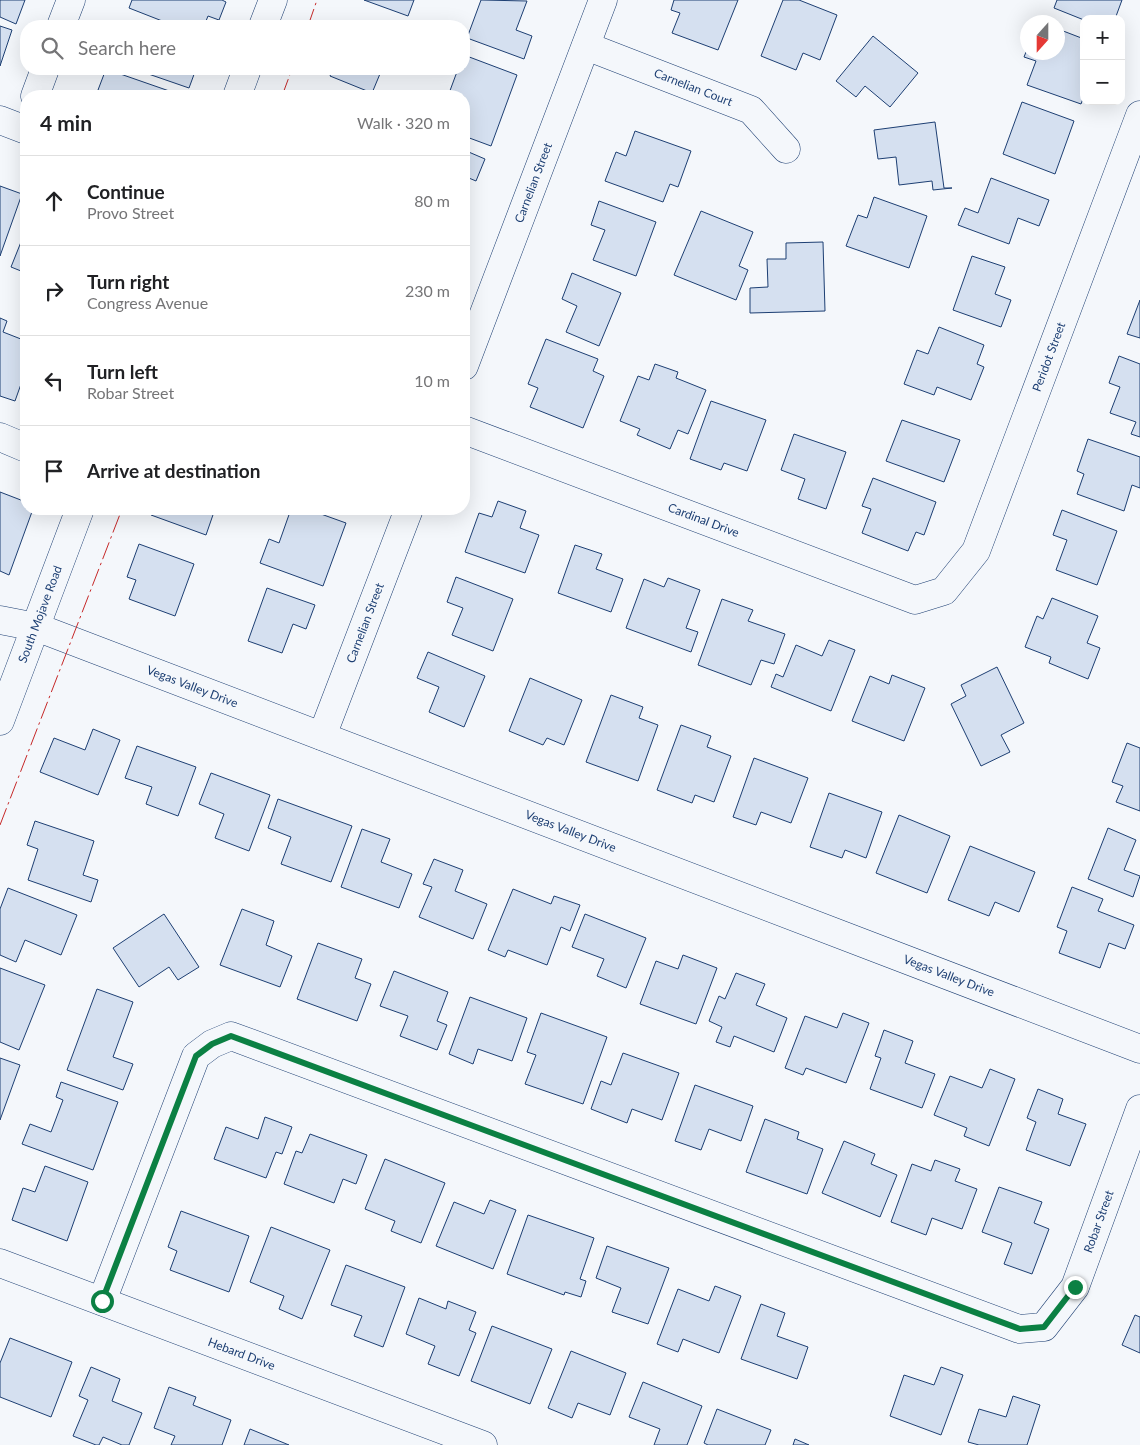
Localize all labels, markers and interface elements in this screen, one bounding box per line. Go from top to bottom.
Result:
north arrow [1020,15,1065,60]
map controls [1080,15,1125,105]
button: + [1080,15,1125,60]
search box [20,20,470,75]
icon: search [38,34,66,62]
text: Search here [78,36,176,59]
button: − [1080,60,1125,105]
street label: Carnelian Court [652,65,735,109]
text: 4 min [40,110,92,135]
text: Walk · 320 m [357,113,450,132]
street label: Carnelian Street [511,140,555,225]
text: Continue [87,180,165,203]
icon: ahead [40,187,68,215]
text: 80 m [414,191,450,210]
text: Provo Street [87,203,174,222]
text: Turn right [87,270,169,293]
icon: right [40,277,68,305]
text: 230 m [405,281,450,300]
text: Congress Avenue [87,293,208,312]
street label: Peridot Street [1029,319,1069,393]
text: Turn left [87,360,158,383]
icon: left [40,367,68,395]
text: 10 m [414,371,450,390]
text: Robar Street [87,383,174,402]
icon: arrive [40,457,68,485]
text: Arrive at destination [87,459,260,482]
street label: Cardinal Drive [666,500,741,540]
street label: South Mojave Road [15,563,65,665]
street label: Carnelian Street [343,580,387,665]
street label: Vegas Valley Drive [145,662,240,710]
street label: Vegas Valley Drive [523,807,618,855]
street label: Vegas Valley Drive [901,951,997,1000]
street label: Robar Street [1080,1187,1117,1255]
route end [1064,1276,1087,1299]
route start [91,1290,114,1313]
street label: Hebard Drive [206,1334,277,1373]

